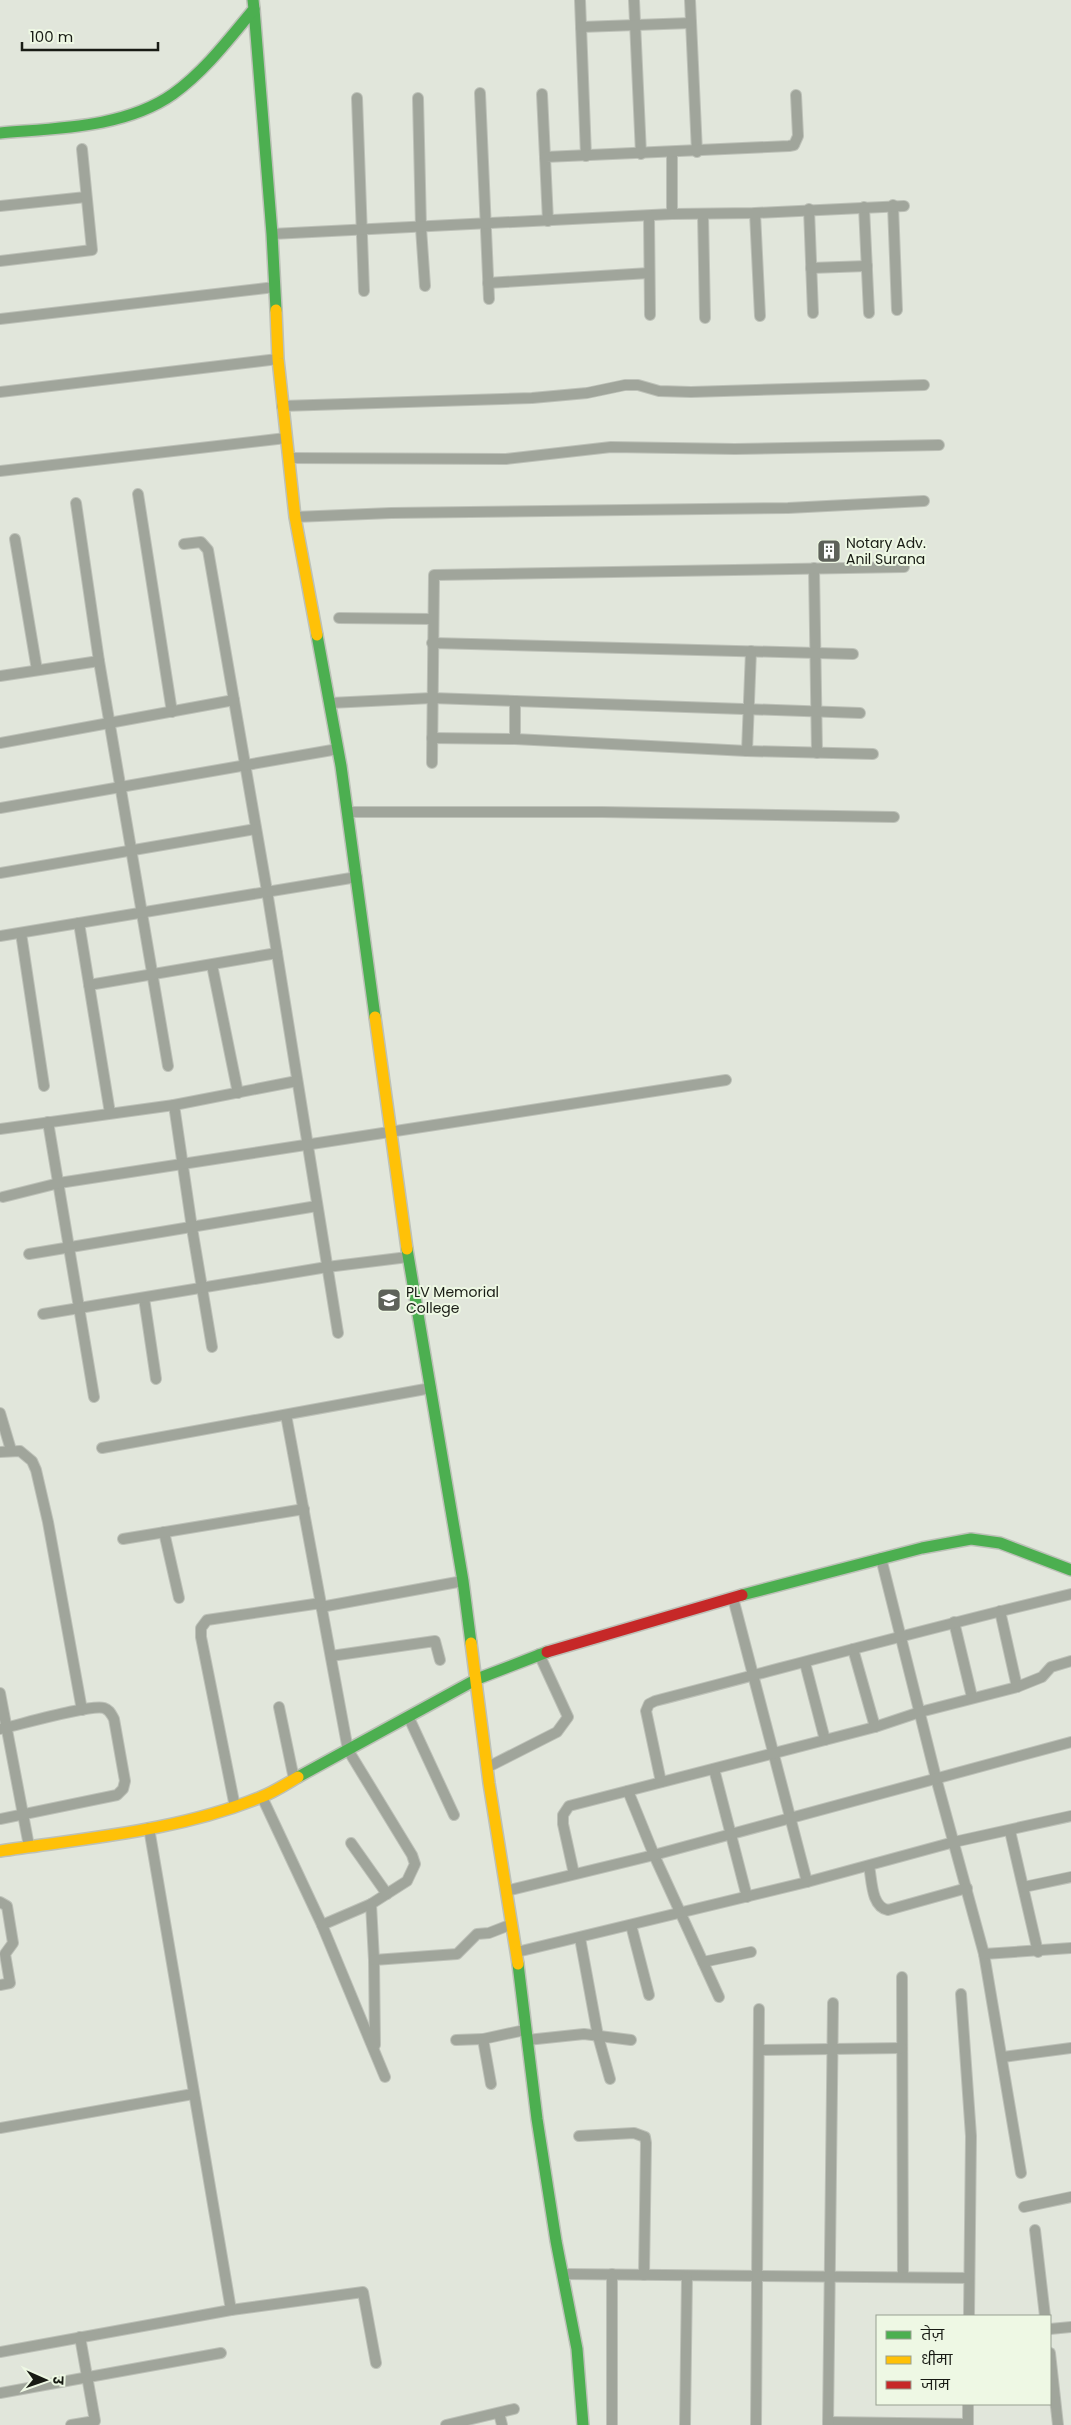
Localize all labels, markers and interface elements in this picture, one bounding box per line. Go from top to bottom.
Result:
scale bar [22,20,159,52]
text: 100 m [30,26,73,47]
place label: Notary Adv. Anil Surana [846,533,926,569]
building icon: Notary Adv. Anil Surana [816,538,842,564]
place label: PLV Memorial College [406,1282,499,1318]
school or university icon: PLV Memorial College [376,1287,402,1313]
legend [876,2315,1051,2405]
text: तेज़ [920,2324,944,2345]
text: धीमा [921,2349,953,2370]
north arrow [20,2355,70,2405]
text: जाम [920,2374,951,2395]
text: उ [48,2375,68,2386]

